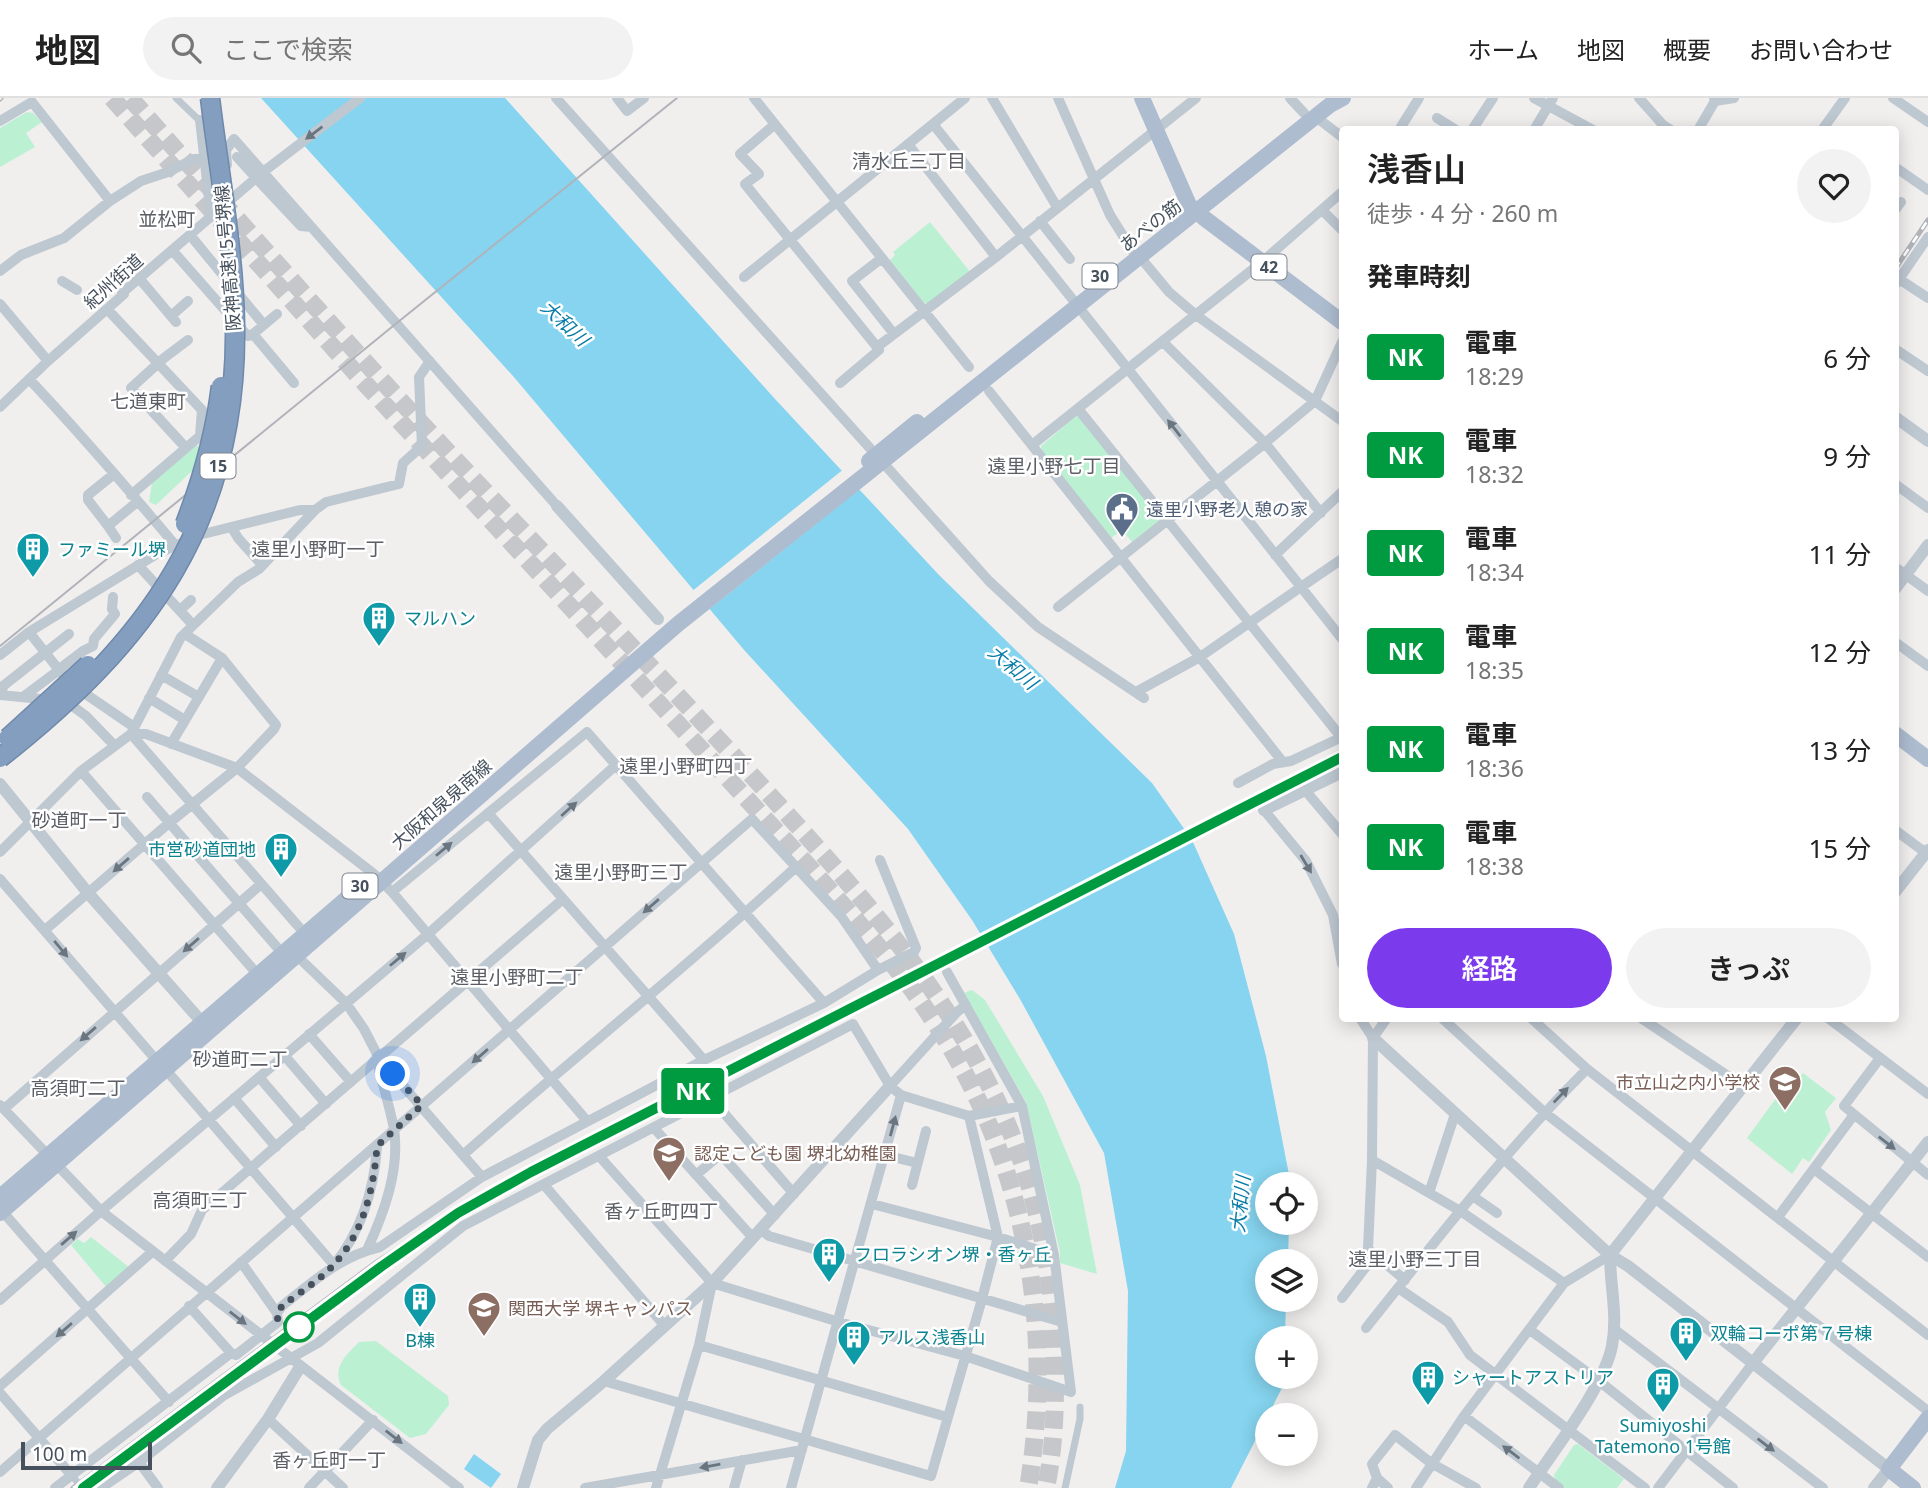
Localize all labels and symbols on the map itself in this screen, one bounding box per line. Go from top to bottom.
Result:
one-way arrow [305,125,323,139]
district label: 清水丘三丁目 [852,148,966,174]
street label: 阪神高速15号堺線 [209,184,245,332]
street label: あべの筋 [1114,193,1186,257]
district label: 並松町 [138,206,196,232]
street label: 紀州街道 [78,248,148,314]
road number: 42 [1252,254,1286,280]
road number: 30 [1082,264,1118,288]
water label: 大和川 [535,294,596,353]
district label: 七道東町 [110,388,186,414]
one-way arrow [1167,419,1182,437]
district label: 遠里小野七丁目 [987,453,1121,479]
road number: 15 [200,454,235,478]
public building icon: 遠里小野老人憩の家 [1103,490,1141,539]
place label: 遠里小野老人憩の家 [1146,497,1308,521]
building icon: ファミール堺 [14,530,52,579]
district label: 遠里小野町一丁 [251,536,385,562]
place label: ファミール堺 [58,537,166,561]
building icon: マルハン [360,599,398,648]
place label: マルハン [404,606,476,630]
water label: 大和川 [983,639,1045,697]
district label: 遠里小野町四丁 [619,753,753,779]
street label: 大阪和泉泉南線 [386,754,496,854]
one-way arrow [560,802,577,817]
district label: 砂道町一丁 [31,807,127,833]
building icon: 市営砂道団地 [262,830,300,879]
place label: 市営砂道団地 [148,837,256,861]
one-way arrow [435,841,453,856]
one-way arrow [1300,854,1313,874]
one-way arrow [113,857,130,872]
district label: 遠里小野町三丁 [554,859,688,885]
road number: 30 [342,874,378,898]
one-way arrow [642,898,660,914]
one-way arrow [182,937,199,952]
one-way arrow [53,941,68,958]
one-way arrow [389,952,406,967]
district label: 遠里小野町二丁 [450,964,584,990]
one-way arrow [80,1026,97,1041]
district label: 砂道町二丁 [192,1046,288,1072]
one-way arrow [471,1048,488,1063]
your location [375,1056,410,1091]
school or university icon: 市立山之内小学校 [1766,1063,1804,1112]
line badge: NK [662,1068,724,1114]
place label: 市立山之内小学校 [1616,1070,1760,1094]
district label: 高須町二丁 [30,1075,126,1101]
one-way arrow [1553,1086,1570,1103]
one-way arrow [888,1115,899,1137]
school or university icon: 認定こども園 堺北幼稚園 [650,1134,688,1183]
one-way arrow [1878,1135,1896,1149]
place label: 認定こども園 堺北幼稚園 [694,1141,897,1165]
water label: 大和川 [1224,1172,1256,1234]
district label: 高須町三丁 [152,1187,248,1213]
district label: 香ヶ丘町四丁 [604,1198,718,1224]
one-way arrow [60,1230,78,1246]
building icon: フロラシオン堺・香ヶ丘 [810,1235,848,1284]
place label: フロラシオン堺・香ヶ丘 [854,1242,1052,1266]
district label: 遠里小野三丁目 [1348,1246,1482,1272]
building icon: B棟 [401,1280,439,1329]
school or university icon: 関西大学 堺キャンパス [465,1289,503,1338]
place label: 関西大学 堺キャンパス [508,1296,693,1320]
one-way arrow [229,1311,247,1325]
unlabelled marker [284,1312,314,1342]
building icon: 双輪コーポ第７号棟 [1667,1314,1705,1363]
building icon: アルス浅香山 [835,1318,873,1367]
place label: 双輪コーポ第７号棟 [1710,1321,1872,1345]
one-way arrow [56,1322,73,1337]
place label: アルス浅香山 [878,1325,986,1349]
place label: B棟 [405,1328,435,1352]
building icon: シャートアストリア [1409,1358,1447,1407]
place label: シャートアストリア [1452,1365,1614,1389]
building icon: Sumiyoshi Tatemono 1号館 [1644,1365,1682,1414]
place label: Sumiyoshi Tatemono 1号館 [1595,1413,1731,1458]
one-way arrow [385,1429,403,1443]
one-way arrow [1756,1438,1775,1452]
scale bar [21,1439,152,1471]
one-way arrow [1503,1444,1521,1459]
district label: 香ヶ丘町一丁 [272,1447,386,1473]
one-way arrow [699,1461,721,1472]

